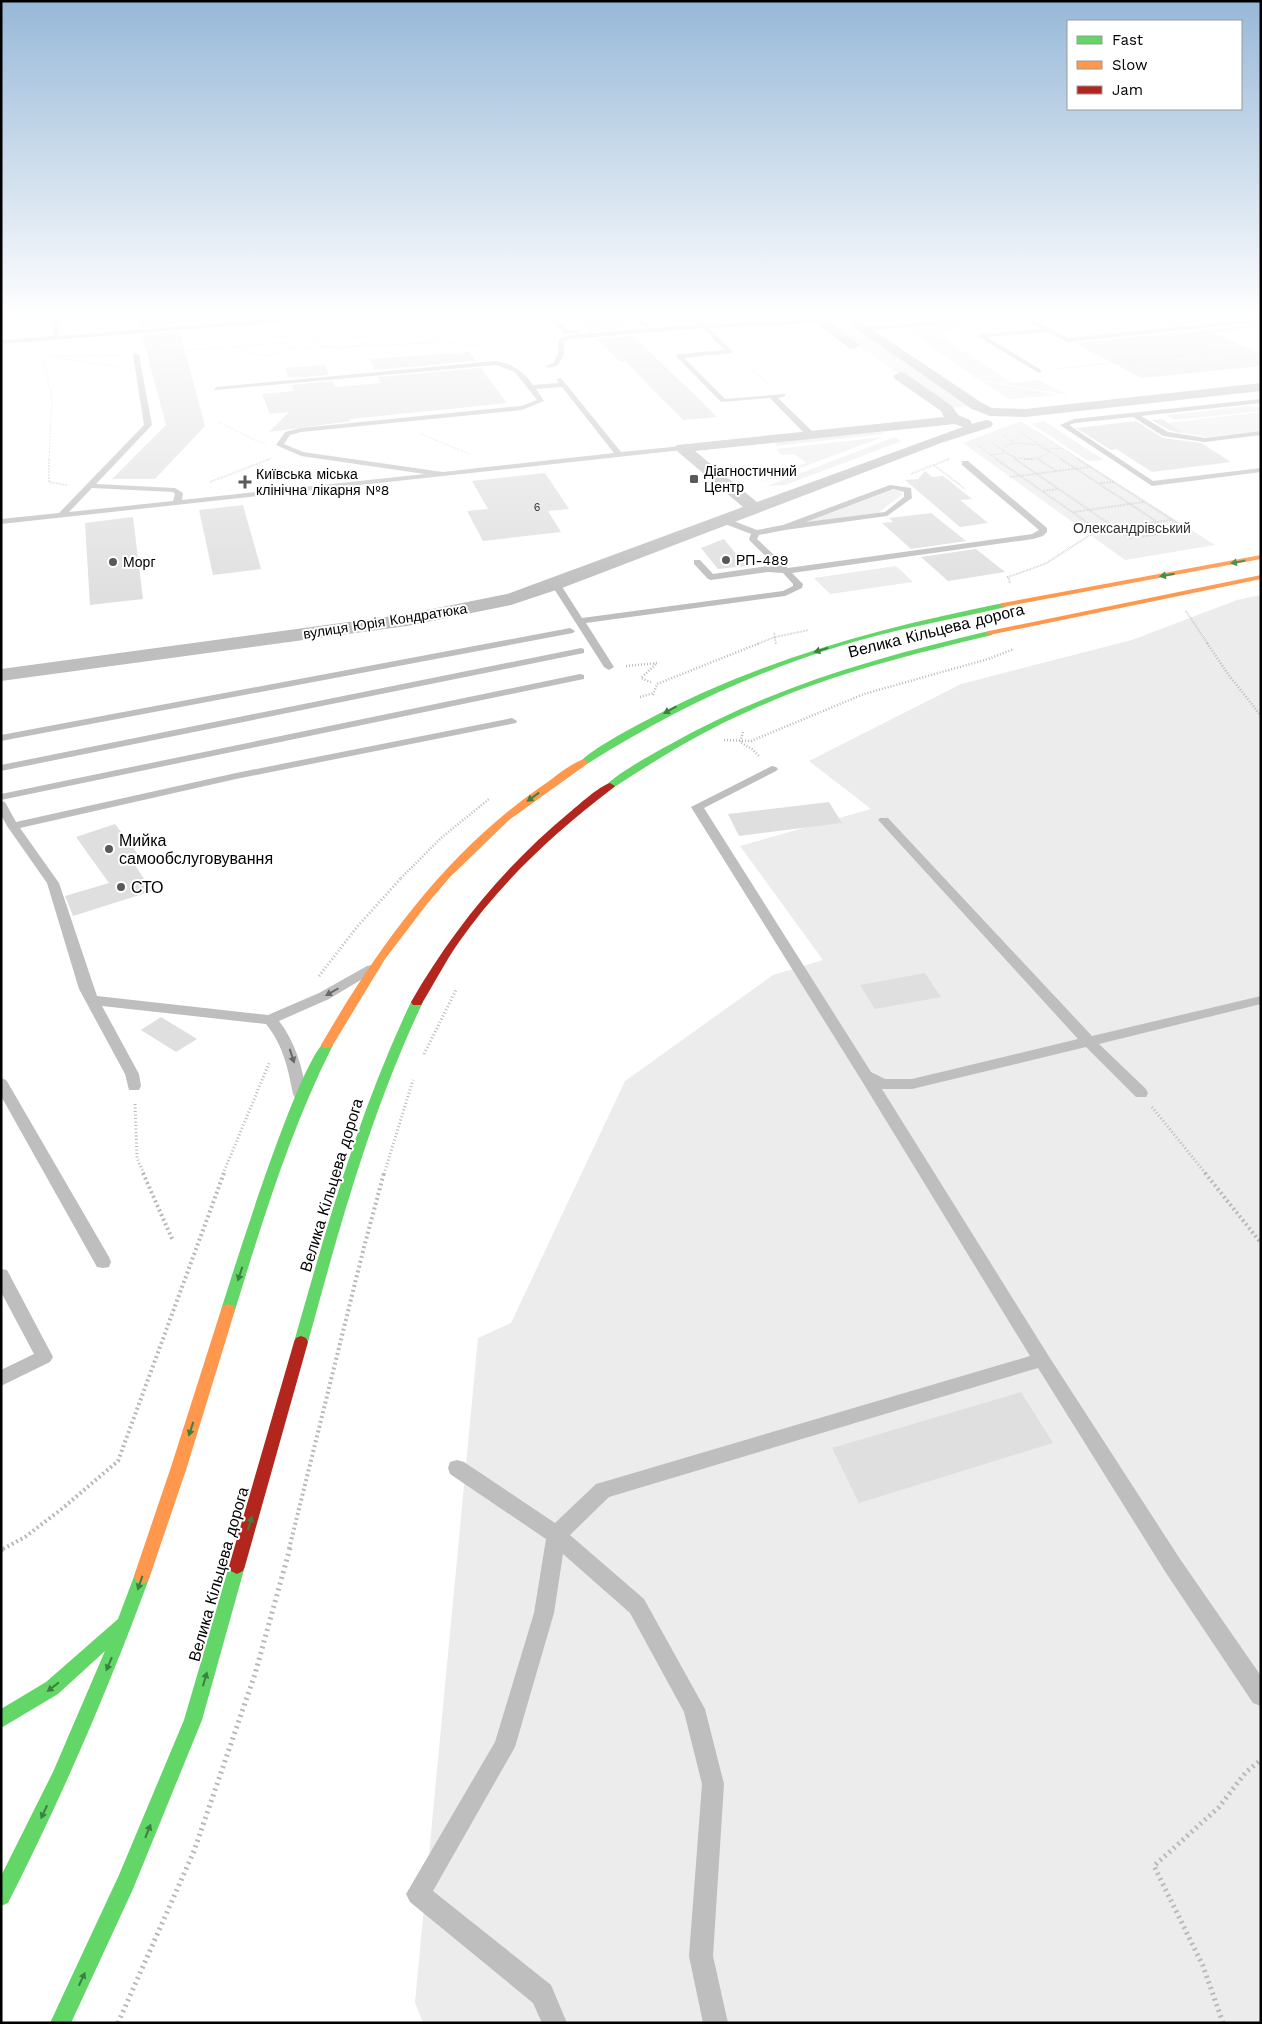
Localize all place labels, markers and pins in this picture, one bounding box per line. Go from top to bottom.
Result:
place label: Діагностичний Центр [704,463,797,495]
place label: Київська міська клінічна лікарня №8 [256,466,389,498]
marker: Діагностичний Центр [688,473,700,485]
marker: Київська міська клінічна лікарня №8 [238,475,252,489]
place label: РП-489 [736,552,788,568]
place label: Морг [123,554,156,570]
marker: РП-489 [720,554,732,566]
marker: Морг [107,556,119,568]
place label: Мийка самообслуговування [119,831,273,868]
marker: Мийка самообслуговування [103,843,115,855]
place label: СТО [131,878,164,897]
marker: СТО [115,881,127,893]

